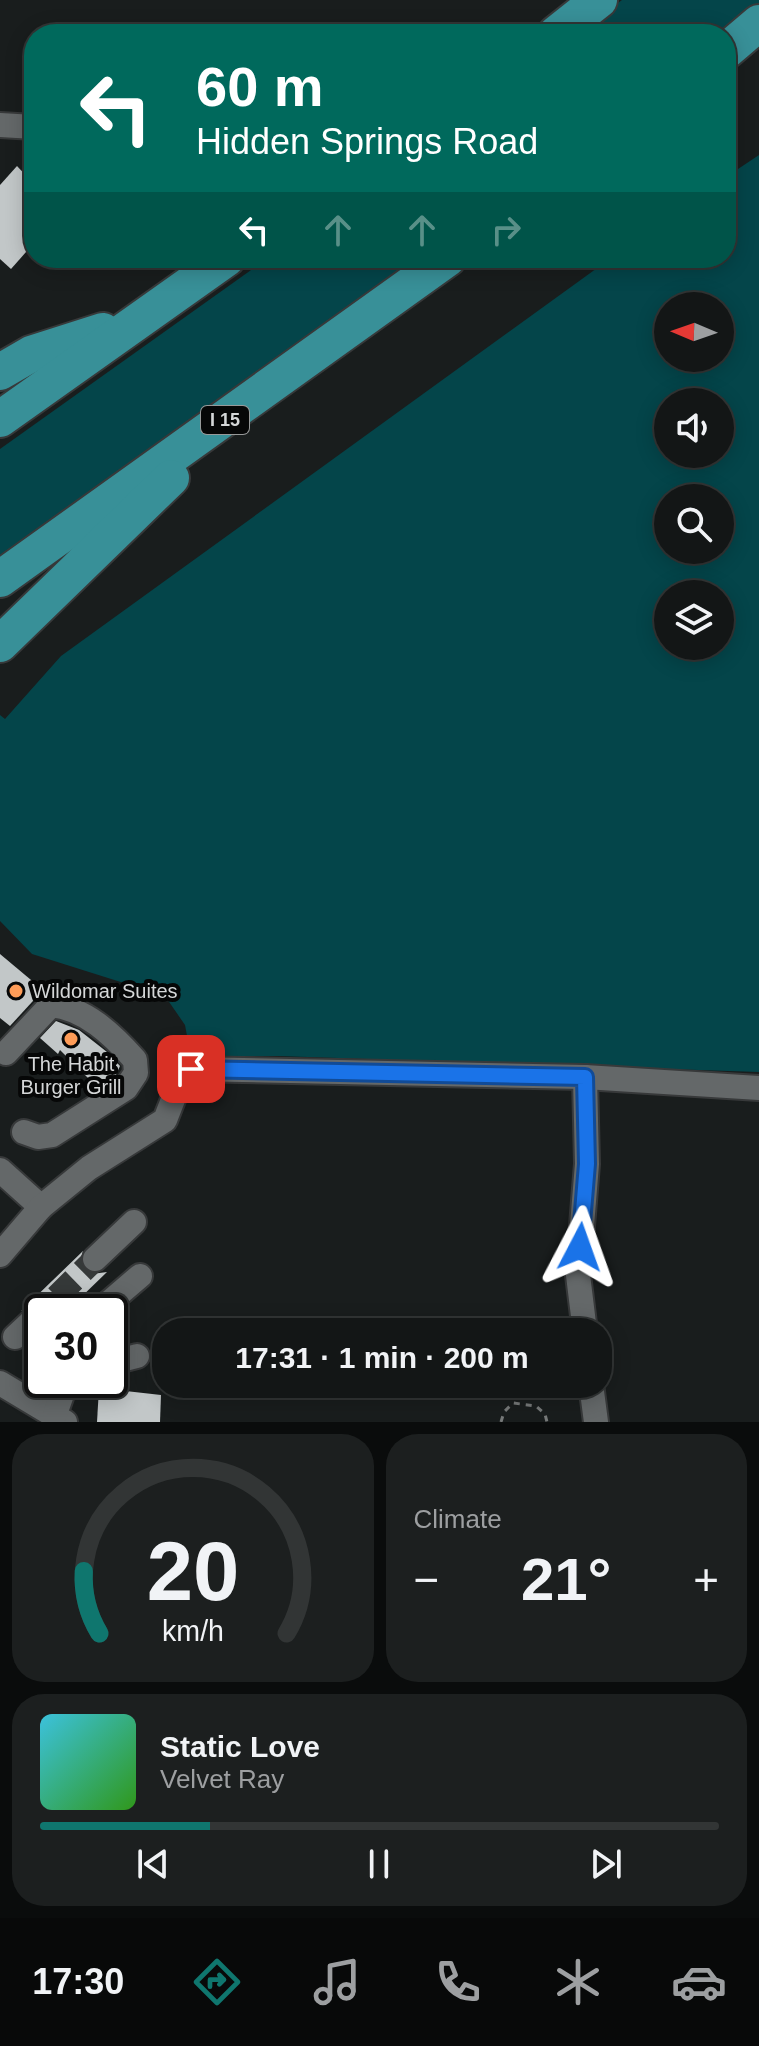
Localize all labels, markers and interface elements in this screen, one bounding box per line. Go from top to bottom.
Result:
text: 60 m [196,55,324,118]
icon: left [64,56,168,160]
text: Hidden Springs Road [196,121,538,162]
icon: left [232,208,276,252]
icon: ahead [316,208,360,252]
icon: ahead [400,208,444,252]
icon: right [484,208,528,252]
north arrow [654,292,734,372]
map controls [654,292,734,660]
button: sound [654,388,734,468]
road number: I 15 [201,406,249,434]
button: search [654,484,734,564]
button: layers [654,580,734,660]
place label: Wildomar Suites [32,980,178,1002]
marker: Wildomar Suites [7,982,25,1000]
marker: The Habit Burger Grill [62,1030,80,1048]
pin [157,1035,225,1103]
icon: arrive [169,1047,213,1091]
place label: The Habit Burger Grill [20,1053,122,1098]
position arrow [538,1205,622,1289]
speed limit sign: 30 [24,1294,128,1398]
text: 17:31 · 1 min · 200 m [235,1341,529,1374]
text: Climate [414,1504,502,1534]
text: 20 [146,1525,239,1618]
text: 21° [521,1546,612,1613]
text: − [414,1555,439,1604]
text: + [693,1555,719,1604]
text: km/h [162,1615,224,1647]
text: Static Love [160,1730,320,1763]
text: Velvet Ray [160,1764,284,1794]
icon: previous [131,1842,175,1886]
icon: pause [357,1842,401,1886]
icon: next [584,1842,628,1886]
icon: directions [189,1954,245,2010]
icon: music [309,1954,365,2010]
icon: phone [430,1954,486,2010]
icon: climate [550,1954,606,2010]
icon: car [671,1954,727,2010]
text: 17:30 [32,1961,124,2002]

